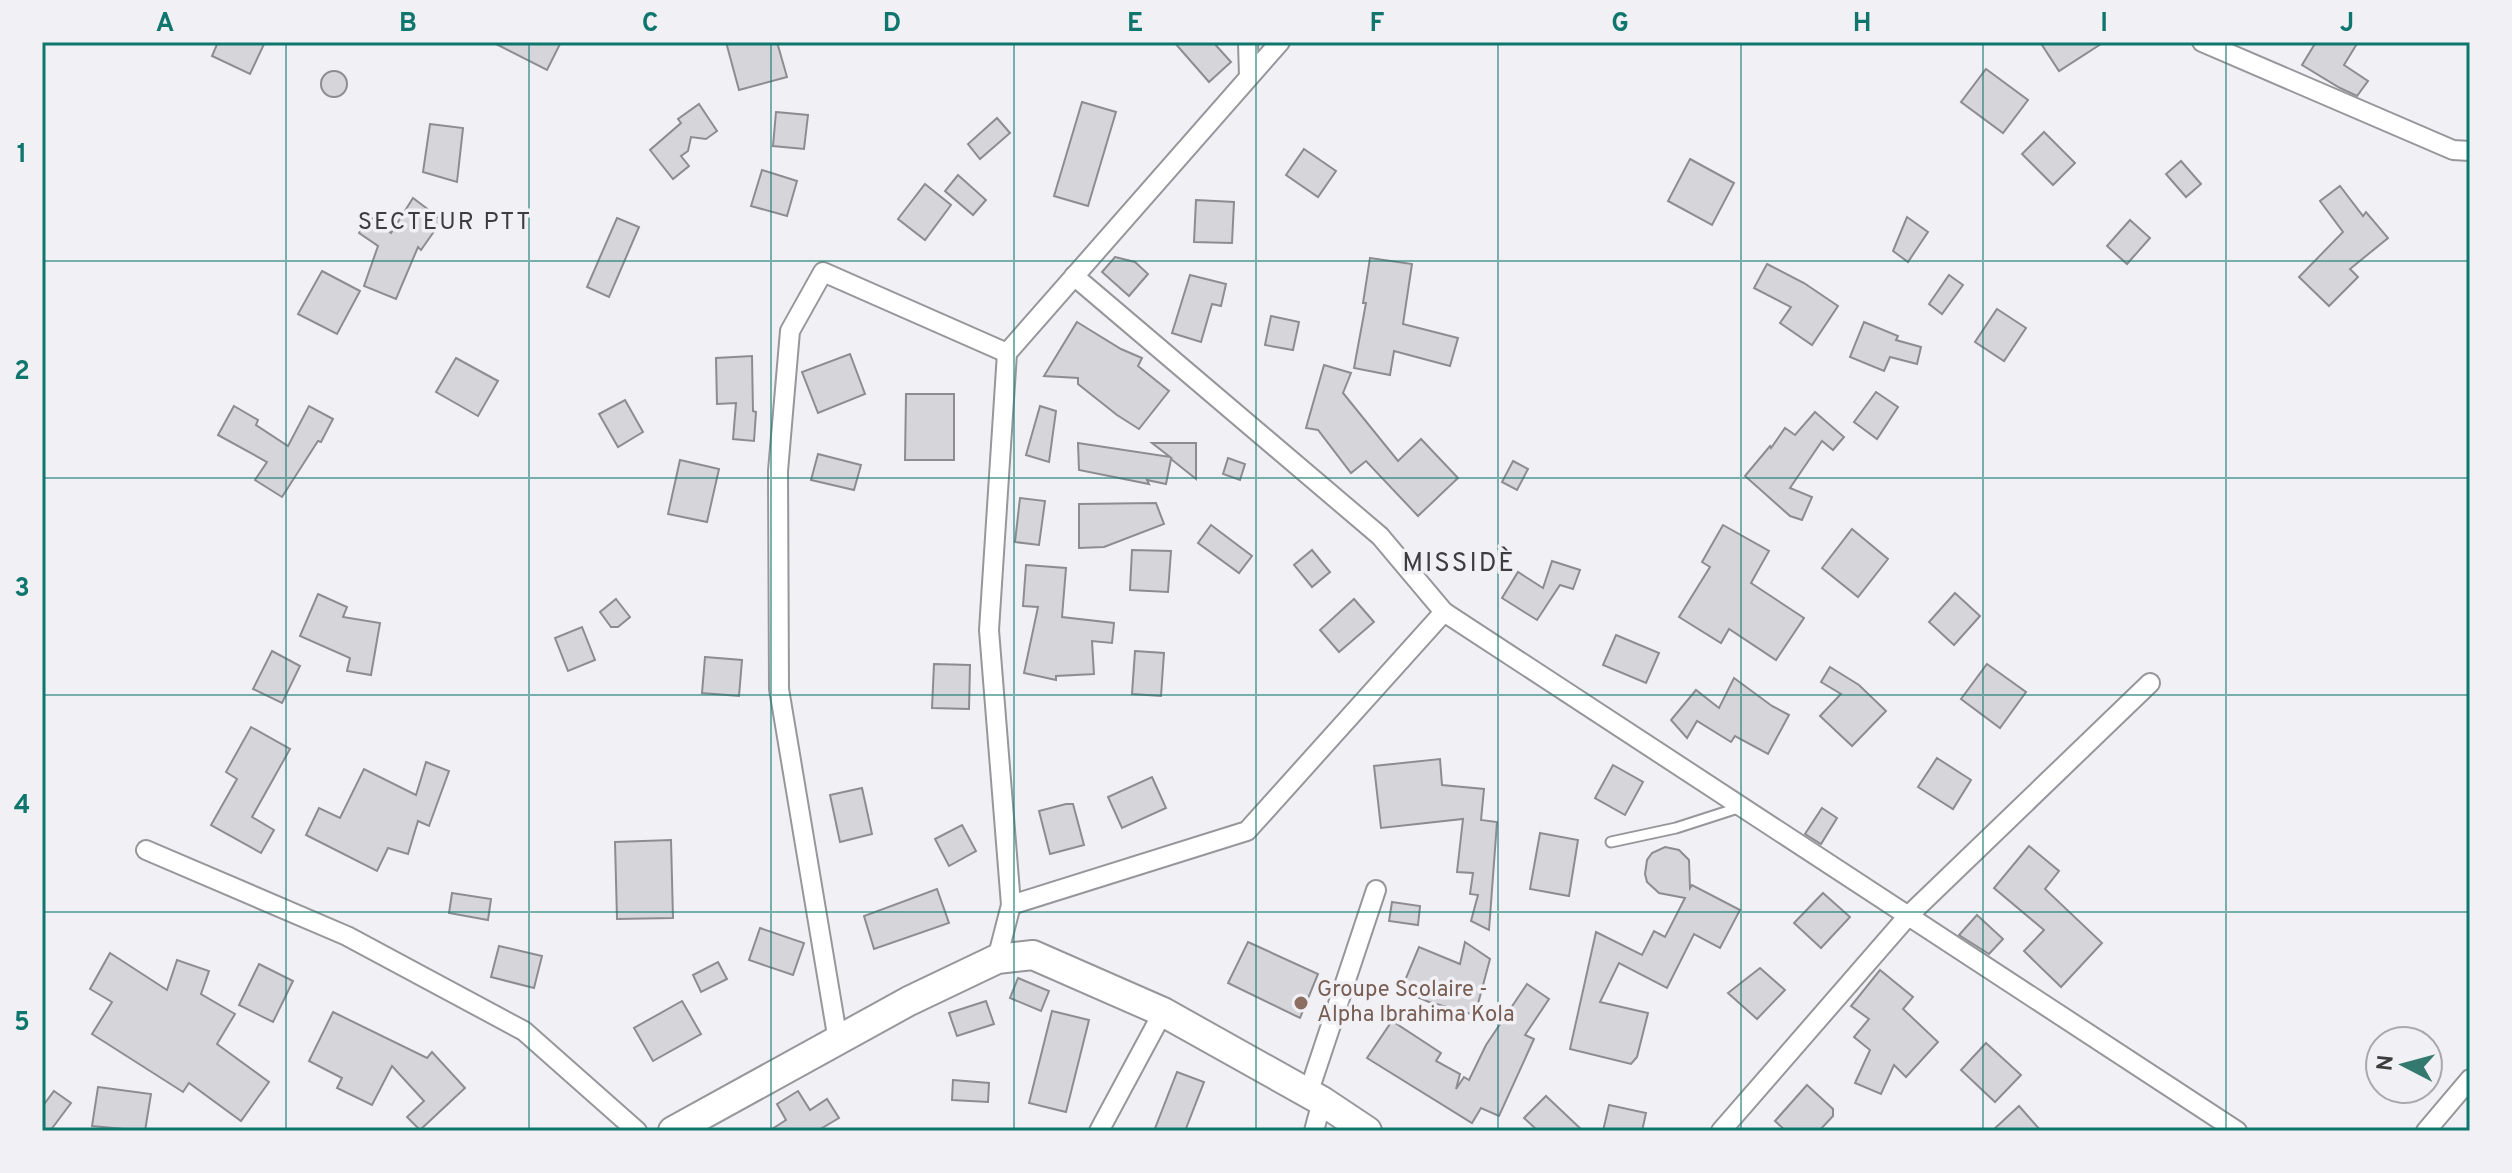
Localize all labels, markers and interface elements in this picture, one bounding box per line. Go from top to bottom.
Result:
text: A [156,8,174,41]
text: B [399,8,417,41]
text: C [642,8,658,41]
text: D [883,8,901,41]
text: E [1127,8,1143,41]
text: F [1370,8,1385,41]
text: G [1611,8,1629,41]
text: H [1853,8,1871,41]
text: I [2100,8,2108,41]
text: J [2340,8,2354,41]
text: 1 [17,139,27,172]
district label: SECTEUR PTT [358,208,532,238]
text: 2 [14,356,30,389]
district label: MISSIDÈ [1402,546,1516,581]
text: 3 [14,573,30,606]
text: 4 [14,790,30,823]
place label: Groupe Scolaire - Alpha Ibrahima Kola [1317,977,1515,1029]
marker: Groupe Scolaire - Alpha Ibrahima Kola [1292,994,1310,1012]
text: 5 [14,1007,30,1040]
north arrow [2364,1025,2444,1105]
text: N [2372,1054,2401,1072]

